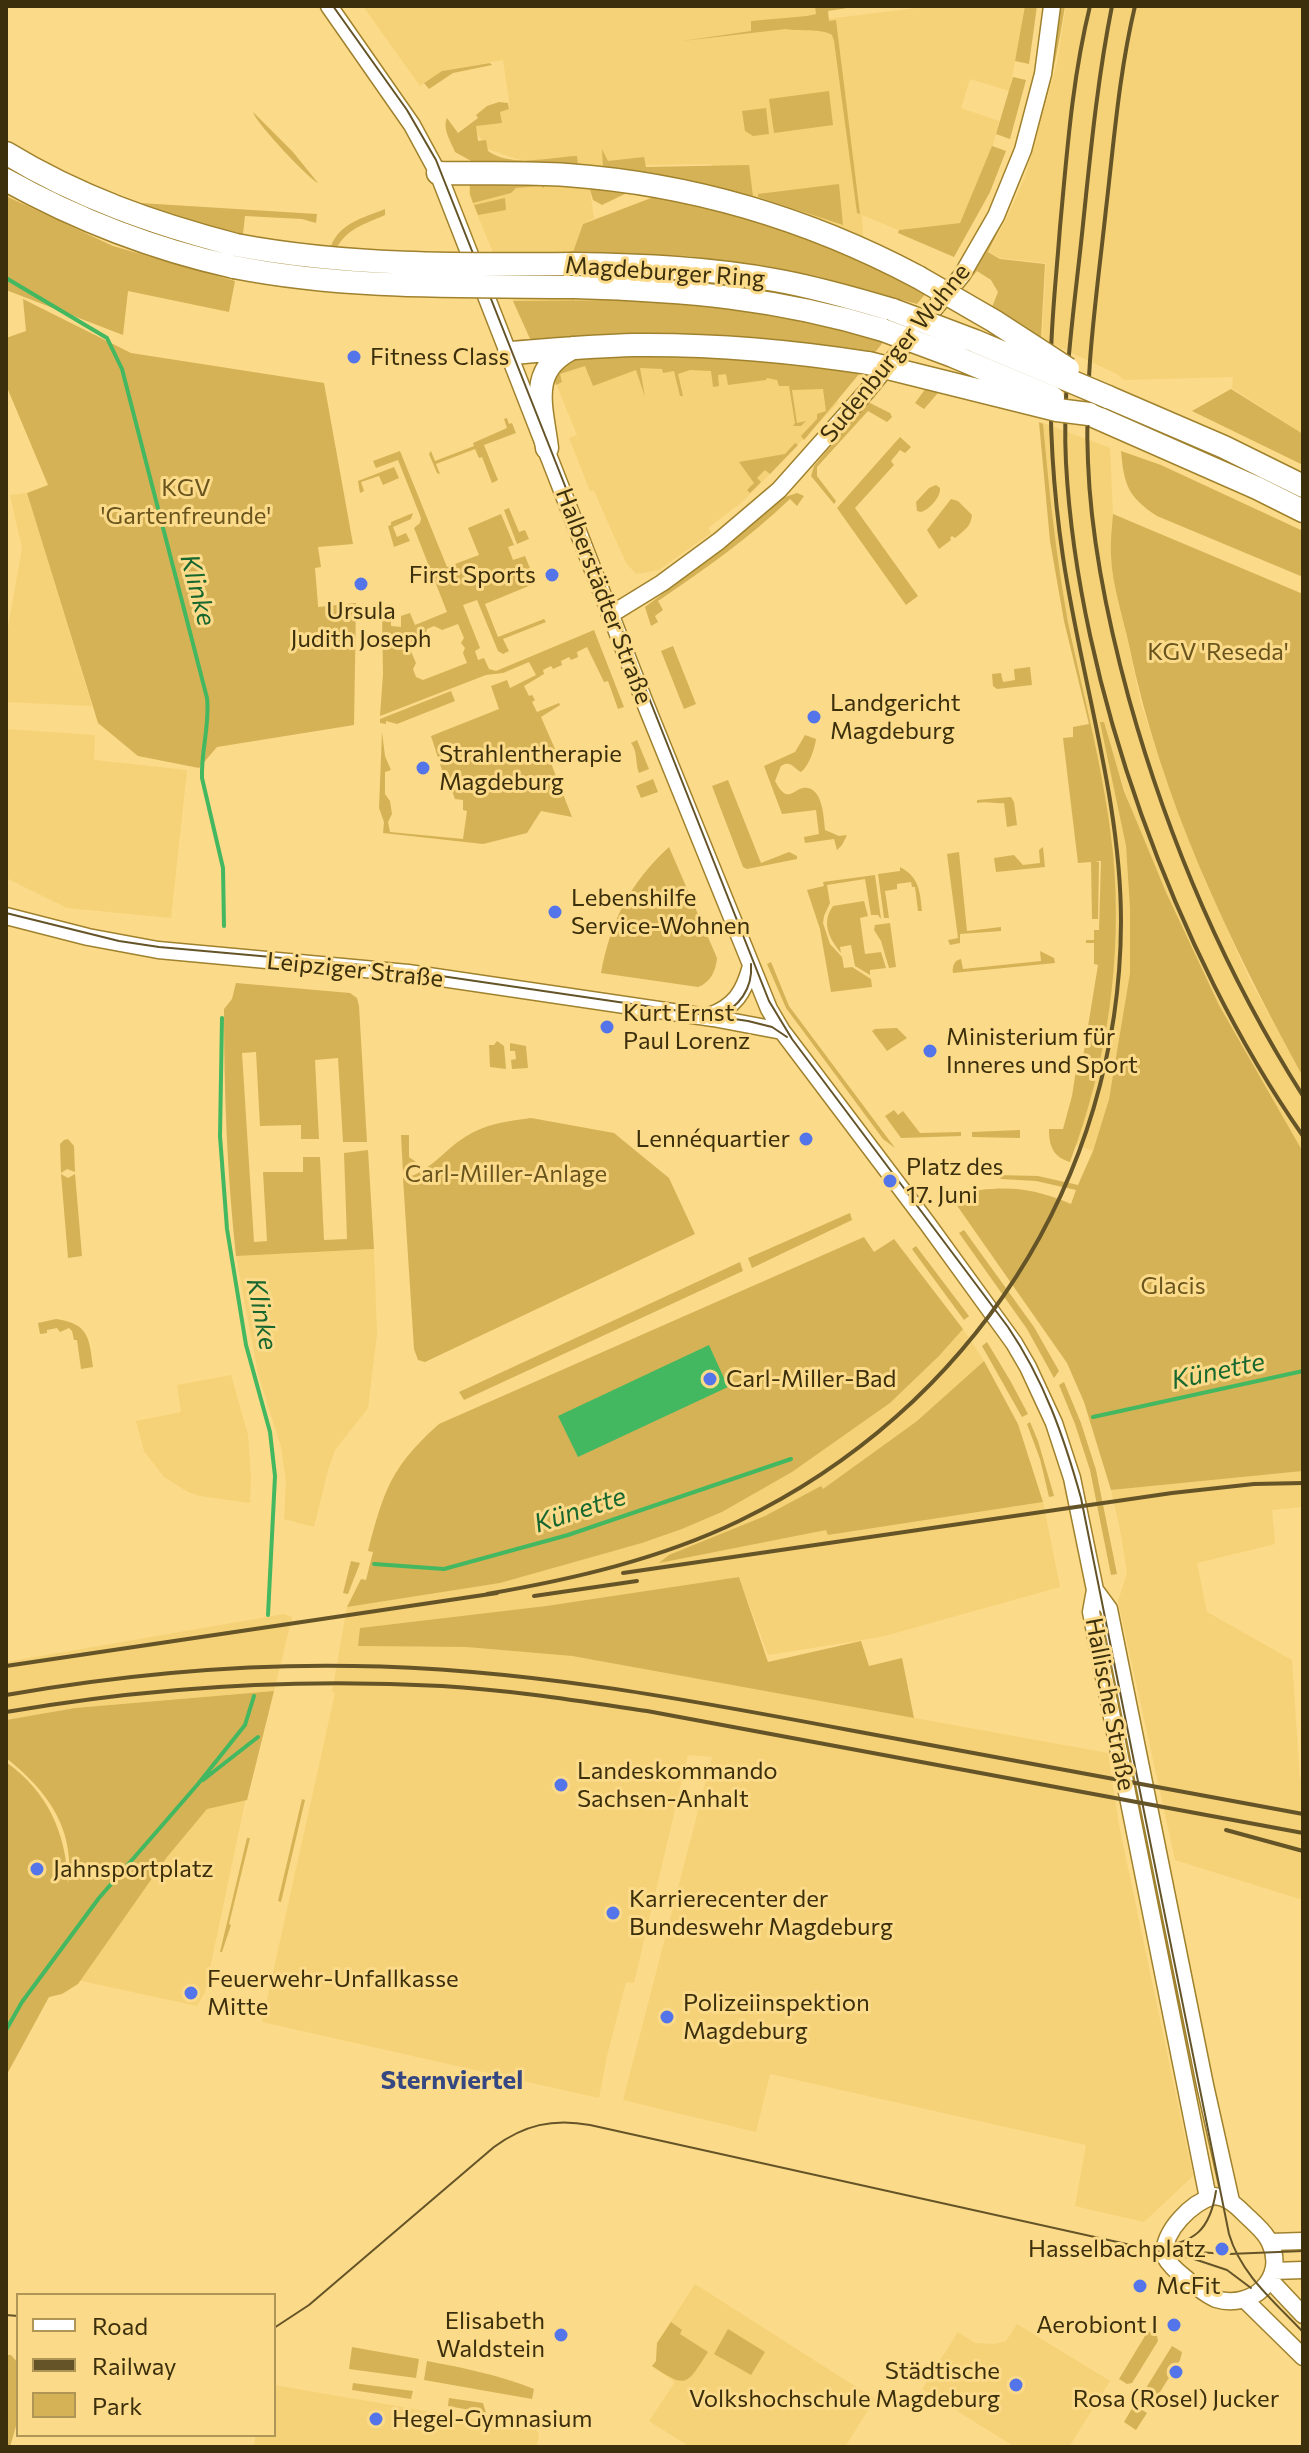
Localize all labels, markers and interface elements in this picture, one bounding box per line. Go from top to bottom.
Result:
street label: Magdeburger Ring [564,251,766,293]
street label: Sudenburger Wuhne [814,258,976,448]
place label: Fitness Class [370,343,509,371]
marker: Fitness Class [345,348,363,366]
park label: KGV 'Gartenfreunde' [101,474,271,530]
street label: Halberstädter Straße [550,484,658,708]
water label: Klinke [174,551,222,629]
place label: First Sports [409,561,536,589]
marker: First Sports [543,566,561,584]
marker: Ursula Judith Joseph [352,575,370,593]
place label: Ursula Judith Joseph [290,597,432,653]
park label: KGV 'Reseda' [1147,638,1289,666]
place label: Landgericht Magdeburg [830,689,961,745]
marker: Landgericht Magdeburg [805,708,823,726]
place label: Strahlentherapie Magdeburg [439,740,622,796]
marker: Strahlentherapie Magdeburg [414,759,432,777]
place label: Lebenshilfe Service-Wohnen [571,884,750,940]
marker: Lebenshilfe Service-Wohnen [546,903,564,921]
street label: Leipziger Straße [265,946,445,994]
place label: Kurt Ernst Paul Lorenz [623,999,750,1055]
marker: Kurt Ernst Paul Lorenz [598,1018,616,1036]
place label: Ministerium für Inneres und Sport [946,1023,1138,1079]
marker: Ministerium für Inneres und Sport [921,1042,939,1060]
place label: Lennéquartier [636,1125,790,1153]
marker: Lennéquartier [797,1130,815,1148]
place label: Platz des 17. Juni [906,1153,1004,1209]
park label: Carl-Miller-Anlage [405,1160,607,1188]
marker: Platz des 17. Juni [881,1172,899,1190]
park label: Glacis [1140,1272,1206,1300]
water label: Klinke [240,1275,284,1353]
water label: Künette [1168,1346,1268,1396]
place label: Carl-Miller-Bad [726,1365,896,1393]
marker: Carl-Miller-Bad [701,1370,719,1388]
water label: Künette [530,1480,630,1540]
street label: Hallische Straße [1079,1615,1141,1793]
place label: Landeskommando Sachsen-Anhalt [577,1757,778,1813]
marker: Landeskommando Sachsen-Anhalt [552,1776,570,1794]
place label: Jahnsportplatz [53,1855,214,1883]
marker: Jahnsportplatz [28,1860,46,1878]
place label: Karrierecenter der Bundeswehr Magdeburg [629,1885,893,1941]
marker: Karrierecenter der Bundeswehr Magdeburg [604,1904,622,1922]
place label: Feuerwehr-Unfallkasse Mitte [207,1965,459,2021]
marker: Feuerwehr-Unfallkasse Mitte [182,1984,200,2002]
place label: Polizeiinspektion Magdeburg [683,1989,870,2045]
marker: Polizeiinspektion Magdeburg [658,2008,676,2026]
district label: Sternviertel [381,2064,523,2096]
place label: Hasselbachplatz [1028,2235,1206,2263]
marker: Hasselbachplatz [1213,2240,1231,2258]
place label: McFit [1156,2272,1221,2300]
marker: McFit [1131,2277,1149,2295]
legend [16,2293,276,2437]
place label: Elisabeth Waldstein [436,2307,545,2363]
text: Road [92,2311,148,2340]
place label: Aerobiont I [1036,2311,1158,2339]
marker: Aerobiont I [1165,2316,1183,2334]
marker: Elisabeth Waldstein [552,2326,570,2344]
text: Railway [92,2351,177,2380]
place label: Städtische Volkshochschule Magdeburg [689,2357,1000,2413]
marker: Rosa (Rosel) Jucker [1167,2363,1185,2381]
marker: Städtische Volkshochschule Magdeburg [1007,2376,1025,2394]
place label: Rosa (Rosel) Jucker [1073,2385,1279,2413]
text: Park [92,2391,142,2420]
place label: Hegel-Gymnasium [392,2405,592,2433]
marker: Hegel-Gymnasium [367,2410,385,2428]

